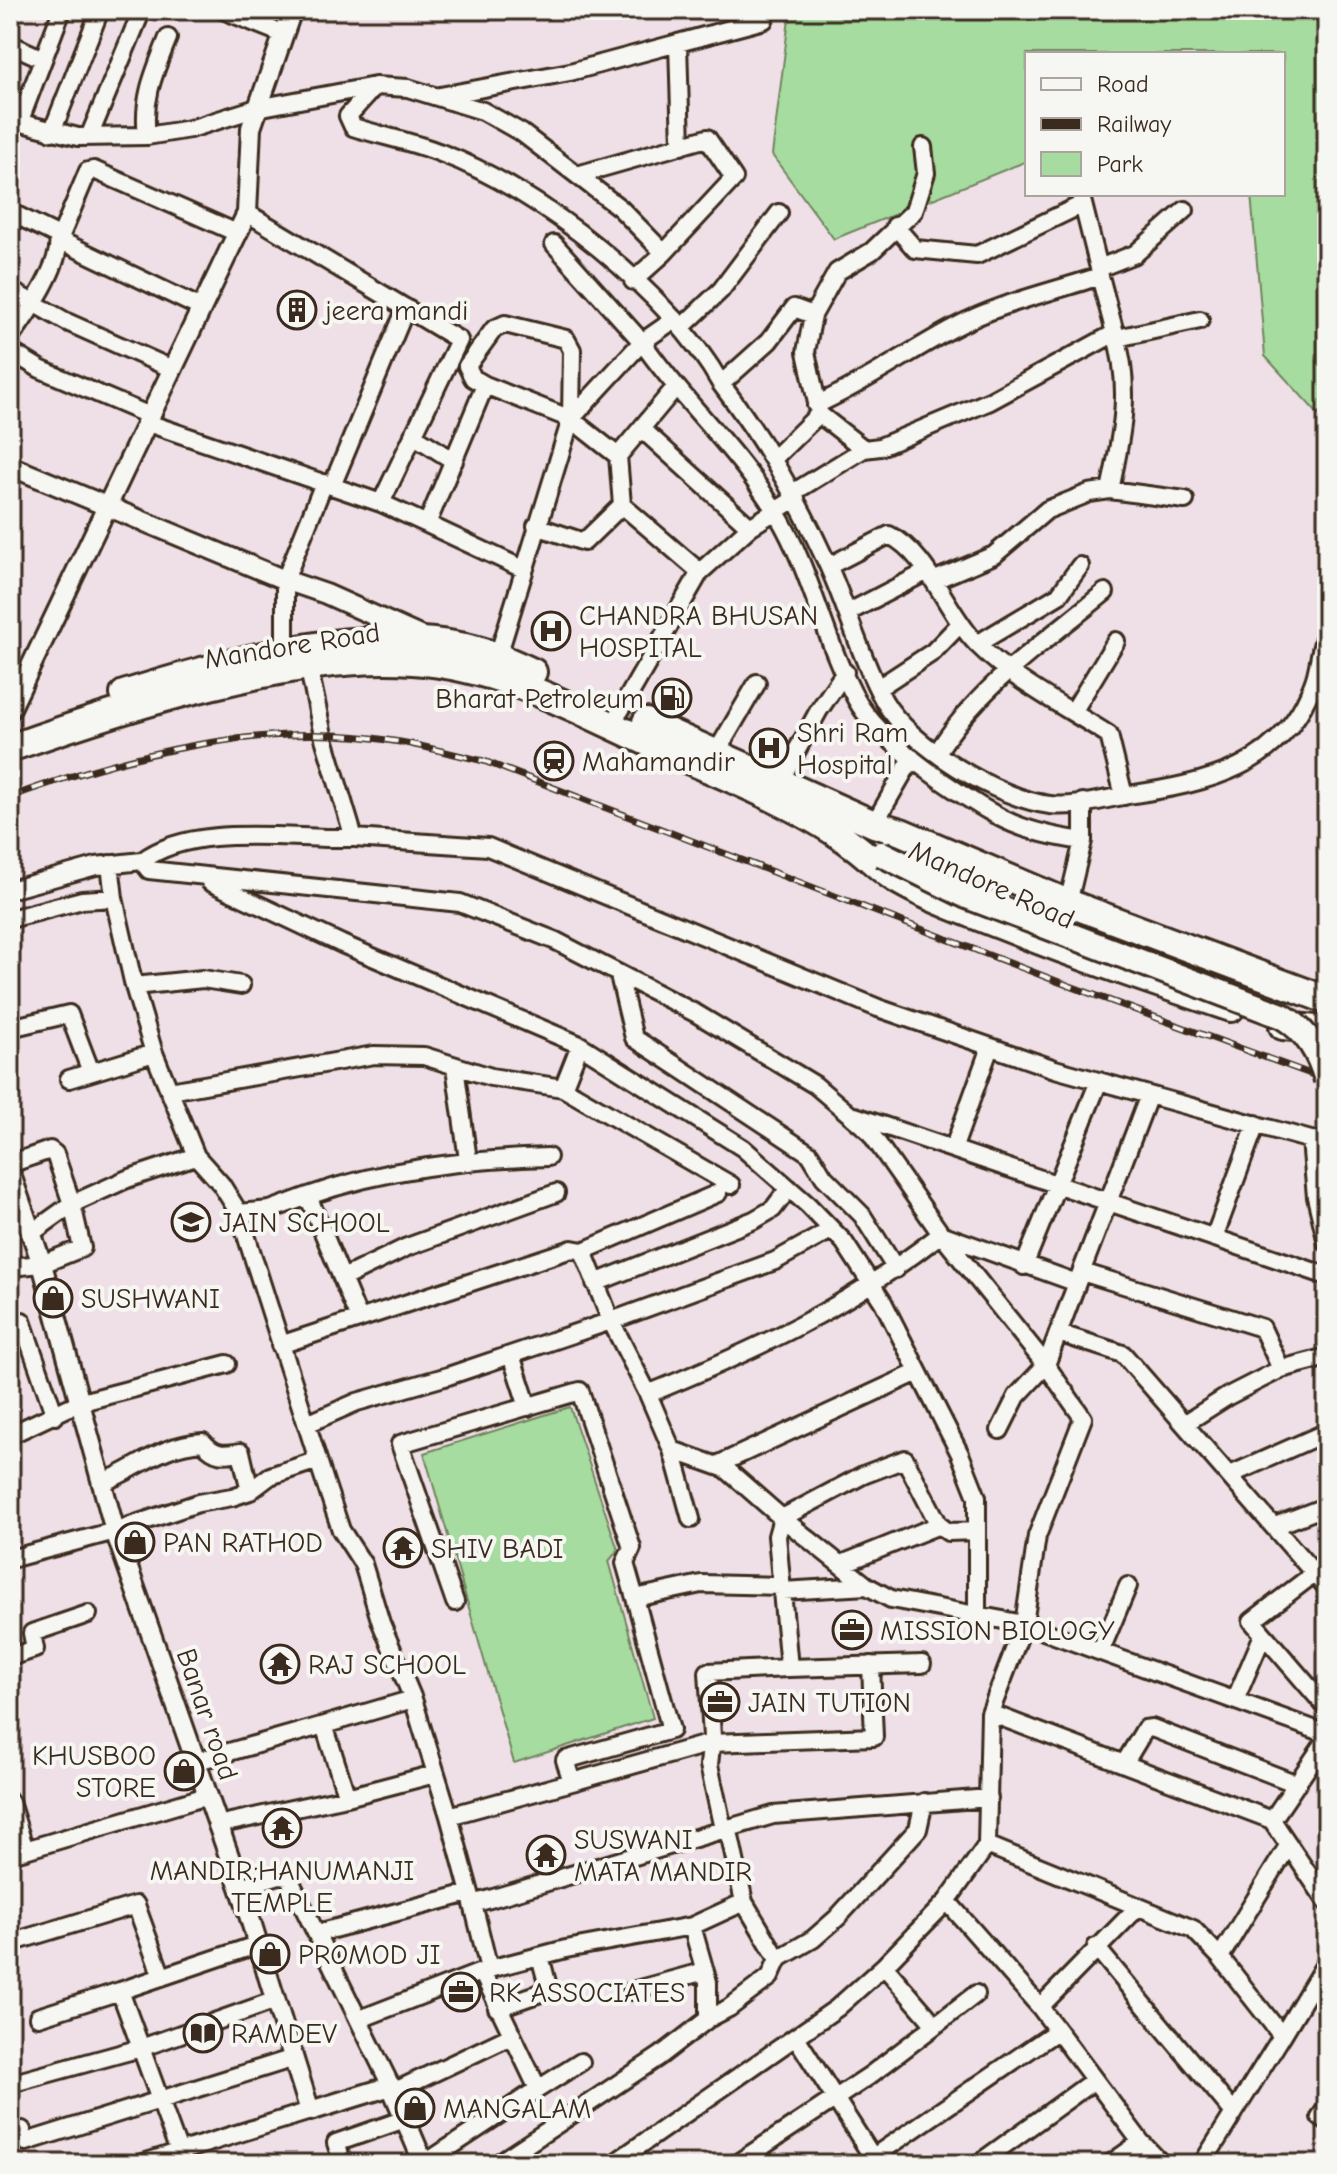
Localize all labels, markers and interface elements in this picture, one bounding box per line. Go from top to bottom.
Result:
legend [1025,52,1285,196]
text: Road [1097,70,1149,98]
text: Railway [1097,110,1171,138]
text: Park [1097,150,1143,178]
building icon: jeera mandi [276,289,318,331]
place label: jeera mandi [322,295,468,327]
place label: CHANDRA BHUSAN HOSPITAL [579,600,818,664]
hospital icon: CHANDRA BHUSAN HOSPITAL [530,610,572,652]
street label: Mandore Road [202,616,382,676]
fuel station icon: Bharat Petroleum [651,677,693,719]
place label: Bharat Petroleum [435,683,644,715]
place label: Shri Ram Hospital [797,717,908,781]
hospital icon: Shri Ram Hospital [748,727,790,769]
station icon: Mahamandir [533,740,575,782]
place label: Mahamandir [582,746,735,778]
street label: Mandore Road [904,834,1079,936]
school or university icon: JAIN SCHOOL [170,1201,212,1243]
place label: JAIN SCHOOL [219,1207,390,1239]
shop icon: SUSHWANI [32,1277,74,1319]
place label: SUSHWANI [81,1283,220,1315]
shop icon: PAN RATHOD [114,1521,156,1563]
place label: PAN RATHOD [163,1527,323,1559]
temple icon: SHIV BADI [382,1527,424,1569]
place label: SHIV BADI [431,1533,563,1565]
office icon: MISSION BIOLOGY [831,1609,873,1651]
place label: MISSION BIOLOGY [880,1615,1115,1647]
temple icon: RAJ SCHOOL [259,1643,301,1685]
street label: Banar road [170,1644,244,1784]
place label: RAJ SCHOOL [308,1649,466,1681]
office icon: JAIN TUTION [699,1681,741,1723]
place label: JAIN TUTION [748,1687,911,1719]
place label: KHUSBOO STORE [32,1740,156,1804]
shop icon: KHUSBOO STORE [163,1750,205,1792]
temple icon: MANDIR;HANUMANJI TEMPLE [261,1807,303,1849]
place label: SUSWANI MATA MANDIR [574,1824,752,1888]
temple icon: SUSWANI MATA MANDIR [525,1834,567,1876]
place label: MANDIR;HANUMANJI TEMPLE [150,1855,414,1919]
shop icon: PROMOD JI [249,1933,291,1975]
place label: PROMOD JI [298,1939,440,1971]
office icon: RK ASSOCIATES [440,1971,482,2013]
place label: RK ASSOCIATES [489,1977,685,2009]
library icon: RAMDEV [182,2012,224,2054]
place label: RAMDEV [231,2018,337,2050]
shop icon: MANGALAM [394,2087,436,2129]
place label: MANGALAM [443,2093,591,2125]

